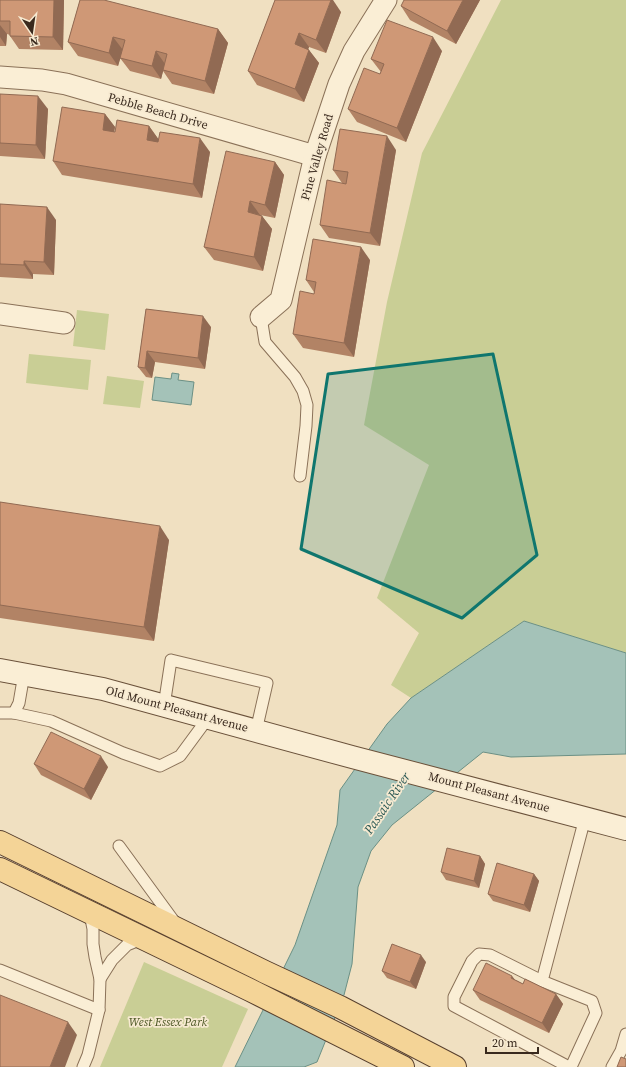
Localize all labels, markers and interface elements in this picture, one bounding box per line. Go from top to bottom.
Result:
north arrow [12,12,52,52]
text: N [29,33,40,49]
street label: Pebble Beach Drive [106,89,210,133]
street label: Pine Valley Road [297,112,337,202]
street label: Old Mount Pleasant Avenue [104,682,250,736]
water label: Passaic River [360,768,414,838]
street label: Mount Pleasant Avenue [426,768,552,816]
park label: West Essex Park [129,1014,208,1030]
scale bar [486,1029,538,1055]
text: 20 m [492,1035,518,1051]

